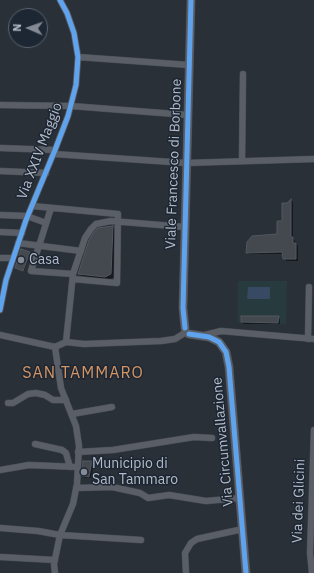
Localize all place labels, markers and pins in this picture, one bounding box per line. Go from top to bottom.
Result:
place label: Casa [29,252,59,268]
marker: Casa [16,255,26,265]
place label: Municipio di San Tammaro [92,456,178,488]
marker: Municipio di San Tammaro [79,467,89,477]

